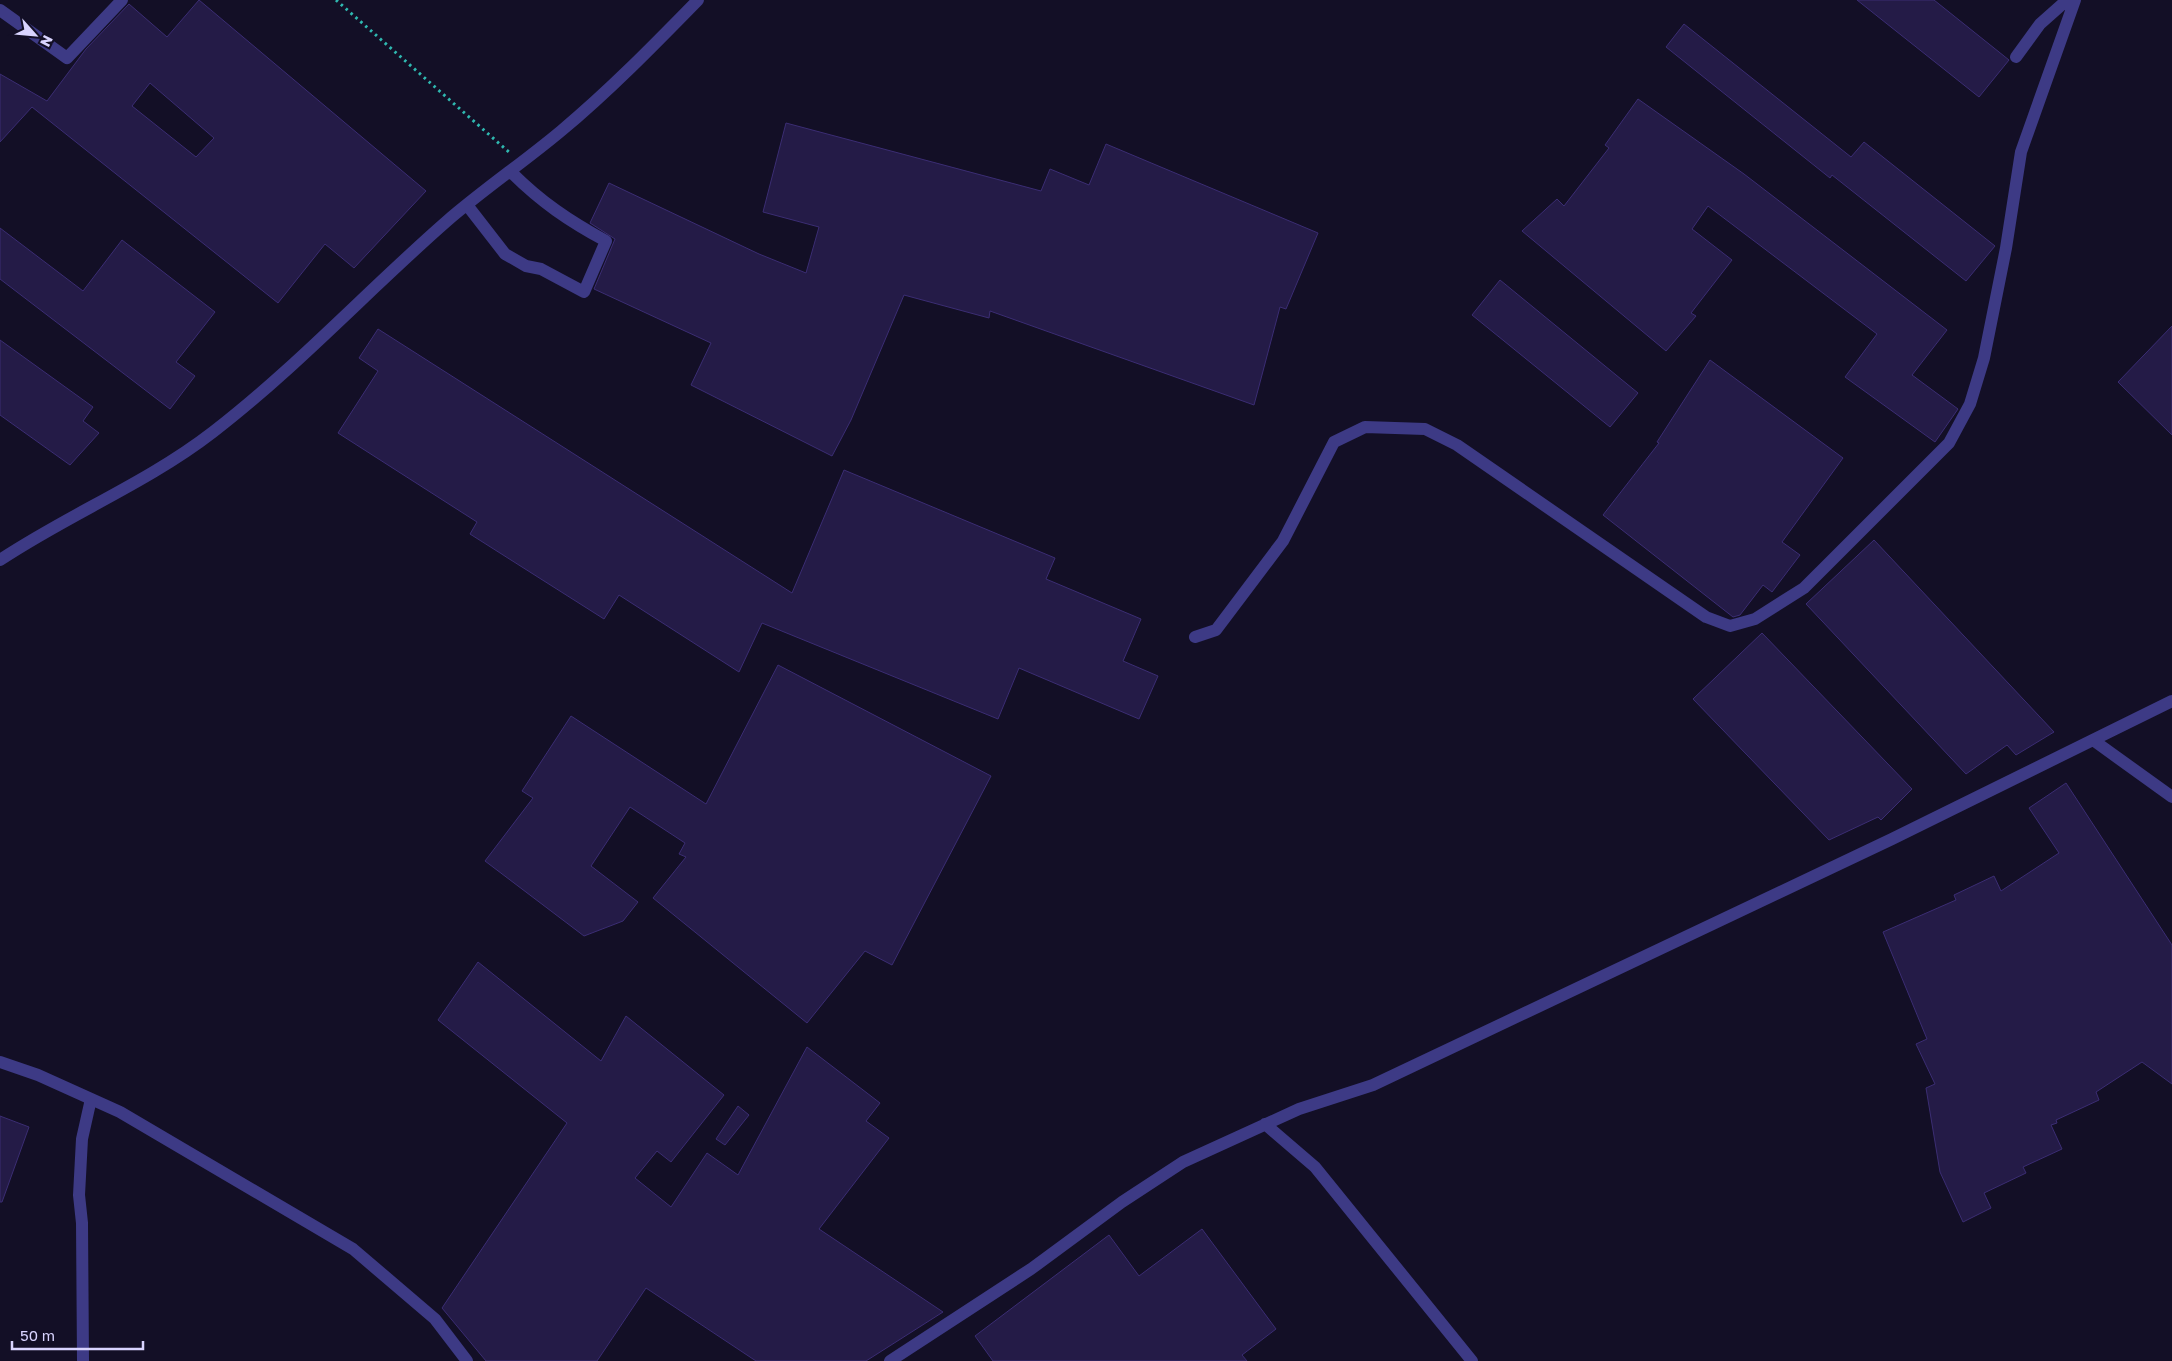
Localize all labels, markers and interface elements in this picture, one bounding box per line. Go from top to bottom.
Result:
north arrow [10,10,60,60]
text: N [37,33,57,50]
scale bar [12,1318,144,1350]
text: 50 m [20,1326,55,1344]

